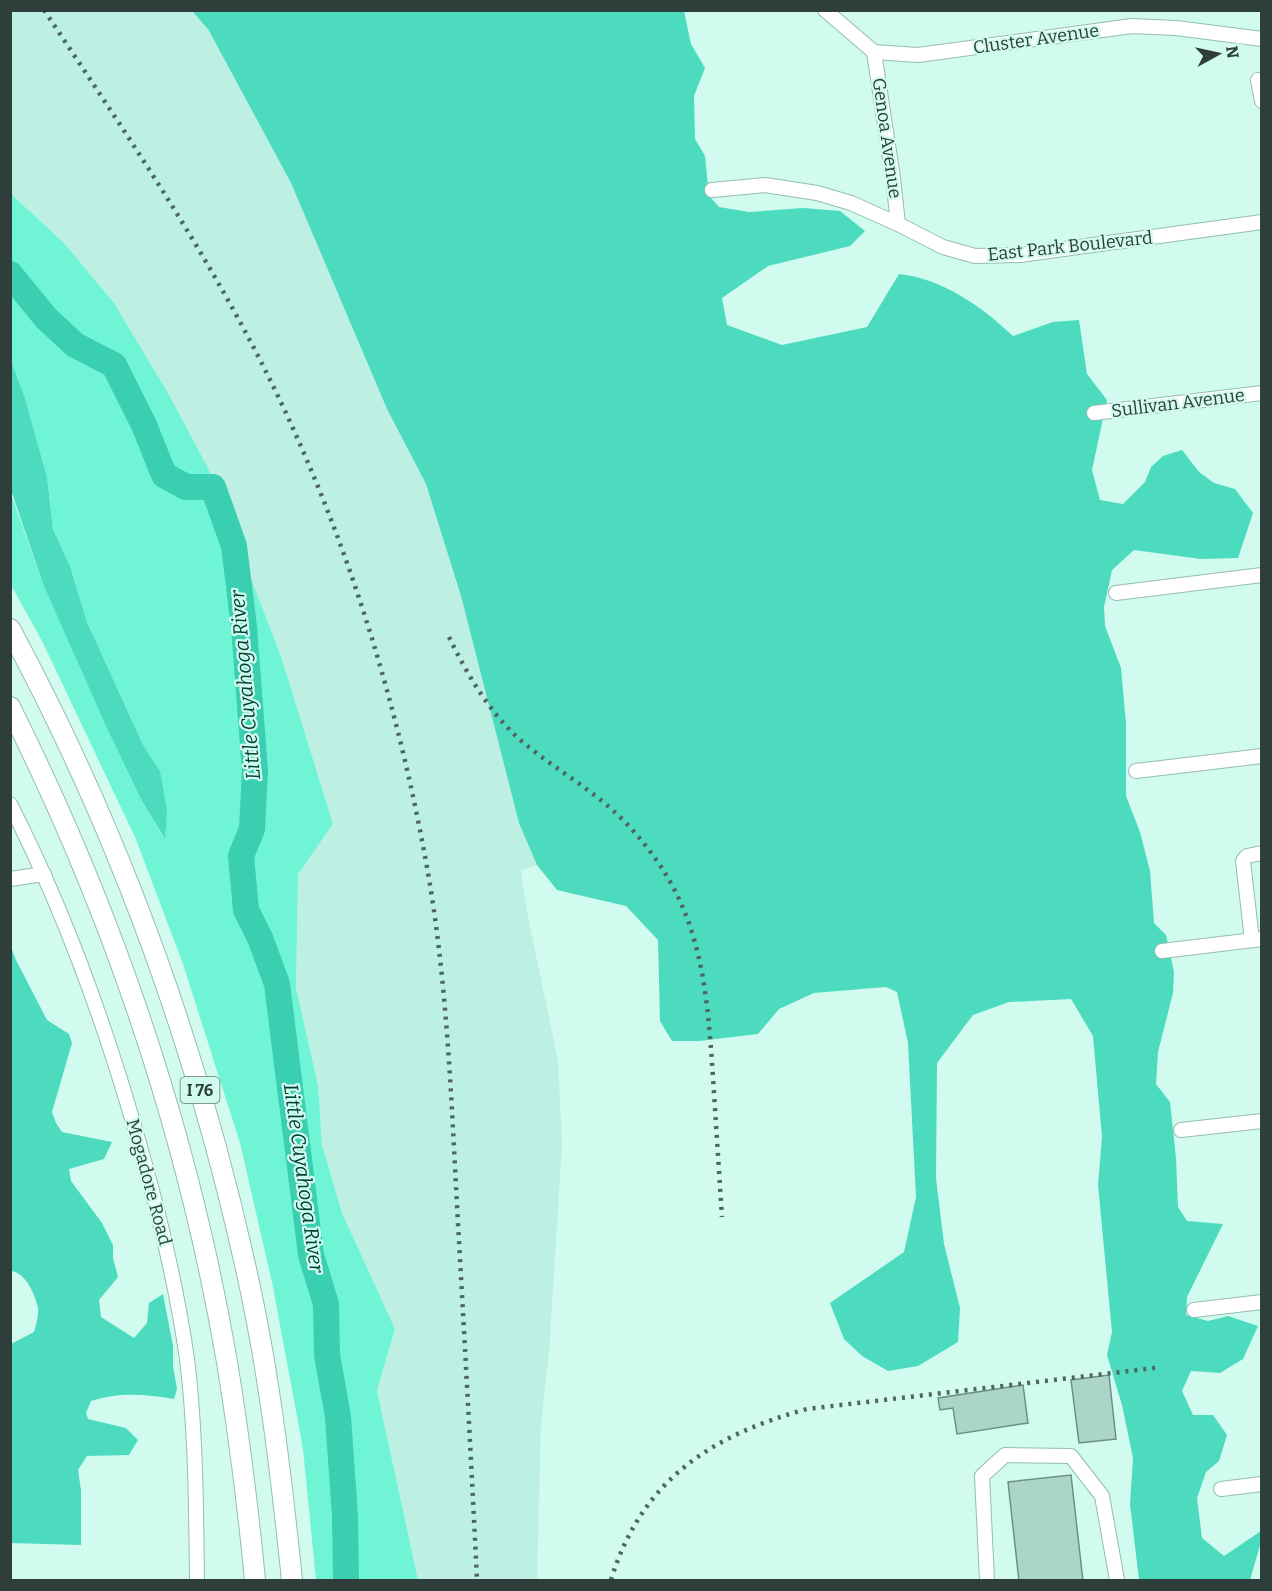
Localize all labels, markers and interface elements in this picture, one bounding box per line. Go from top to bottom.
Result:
street label: Cluster Avenue [972,19,1100,59]
north arrow [1188,24,1248,84]
text: N [1222,45,1243,59]
street label: Genoa Avenue [868,76,906,200]
street label: East Park Boulevard [986,226,1154,266]
street label: Sullivan Avenue [1110,384,1246,422]
water label: Little Cuyahoga River [225,588,265,781]
road number: I 76 [180,1077,220,1103]
water label: Little Cuyahoga River [279,1082,329,1275]
street label: Mogadore Road [122,1116,177,1248]

